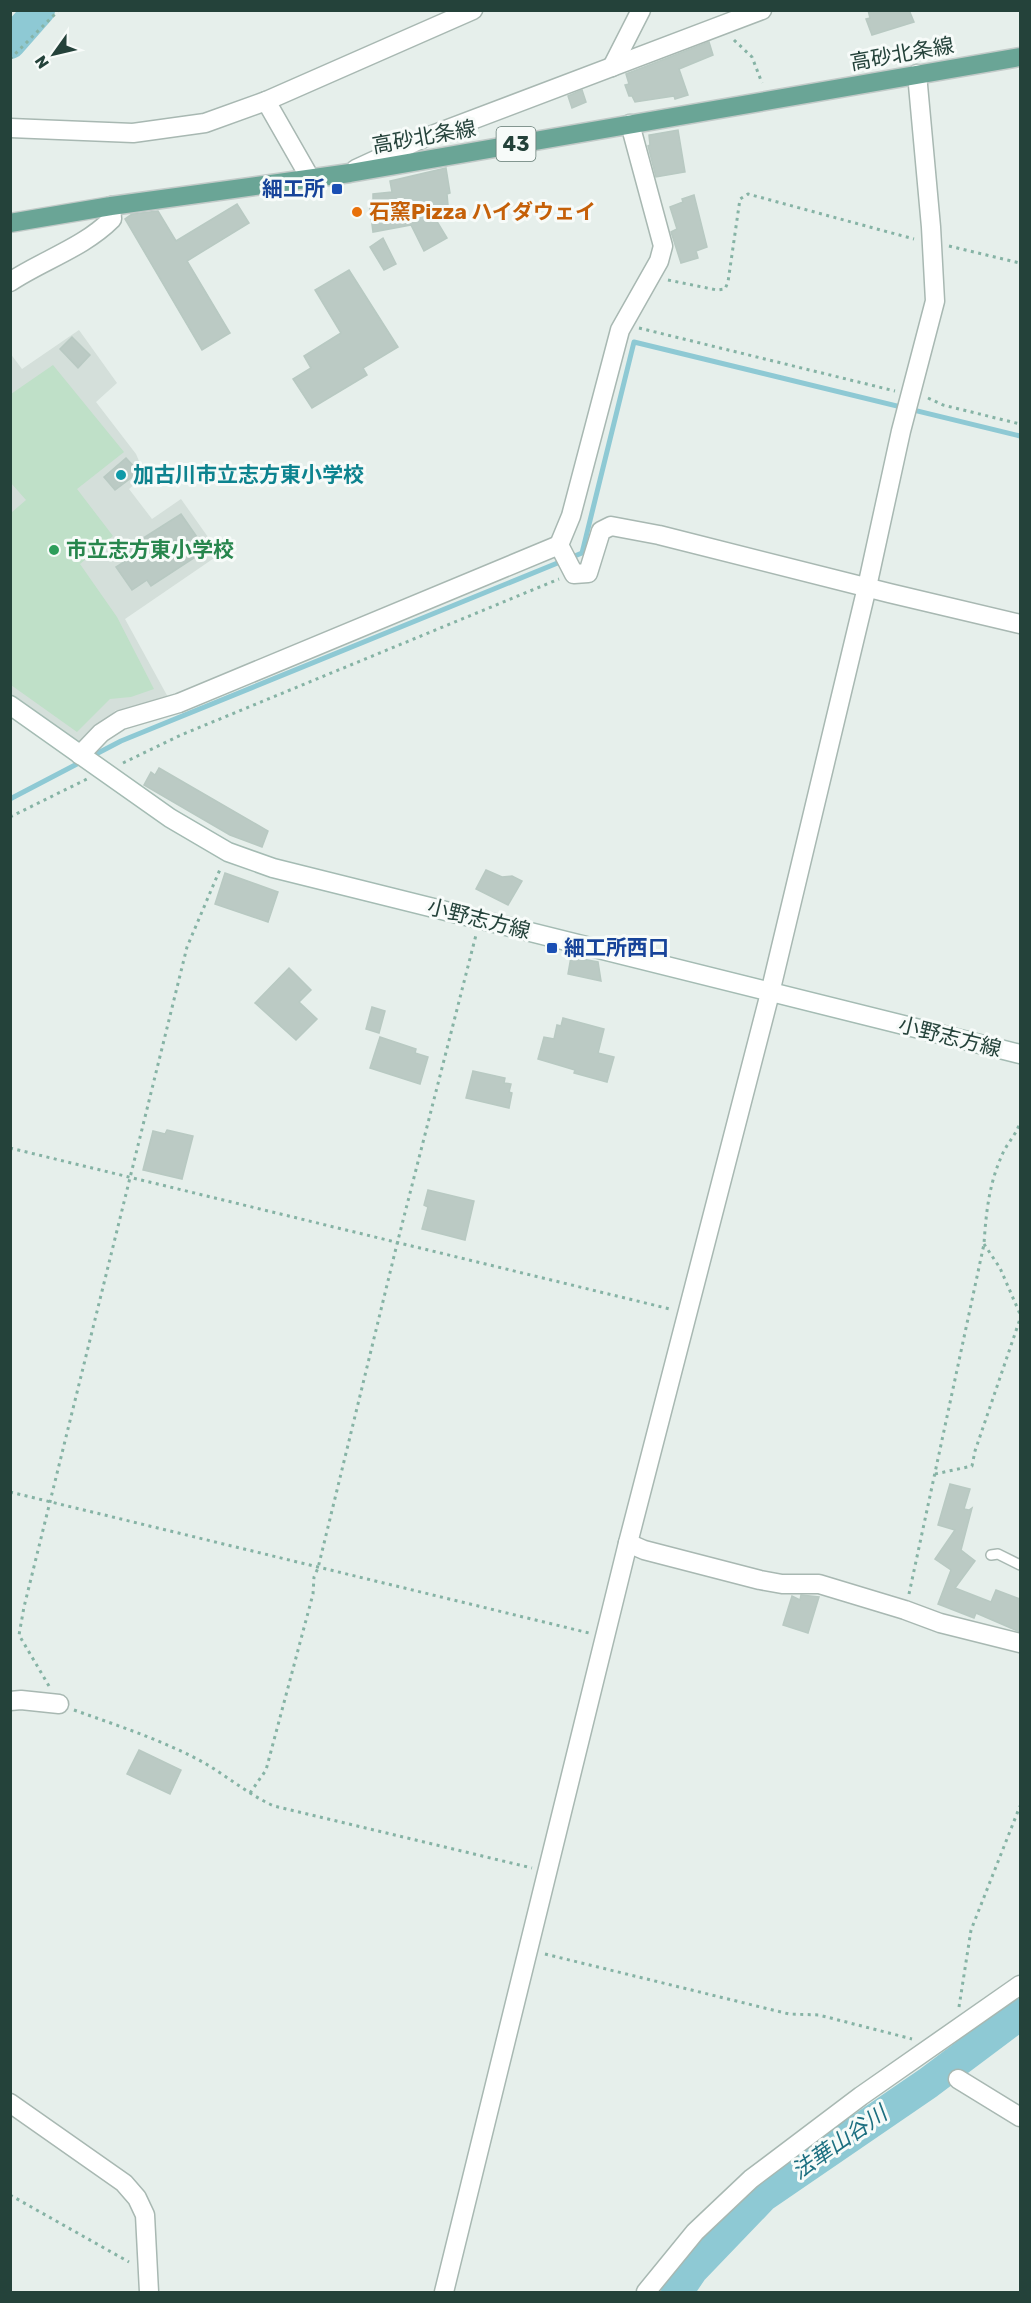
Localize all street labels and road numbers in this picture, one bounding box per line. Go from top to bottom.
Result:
street label: 高砂北条線 [848,32,956,75]
street label: 高砂北条線 [370,115,478,158]
road number: 43 [496,127,536,161]
street label: 小野志方線 [425,894,533,943]
street label: 小野志方線 [896,1012,1004,1061]

